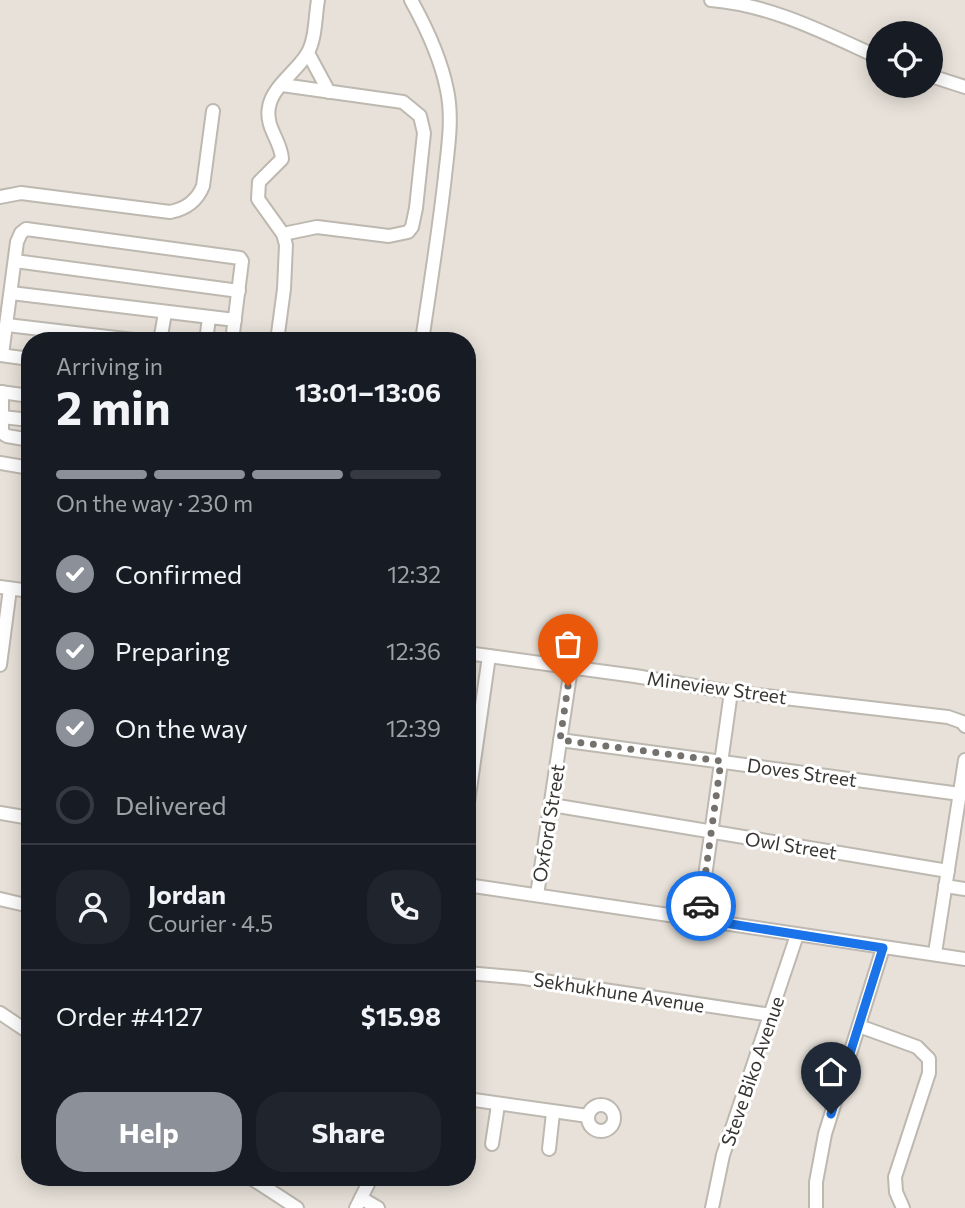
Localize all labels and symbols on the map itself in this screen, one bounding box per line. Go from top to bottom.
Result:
pin [538,614,598,686]
street label: Mineview Street [646,666,788,708]
street label: Doves Street [746,753,858,791]
street label: Oxford Street [527,762,569,884]
street label: Owl Street [743,826,839,864]
courier [666,871,736,941]
street label: Sekhukhune Avenue [532,967,706,1017]
street label: Steve Biko Avenue [716,993,788,1149]
pin [801,1042,861,1114]

